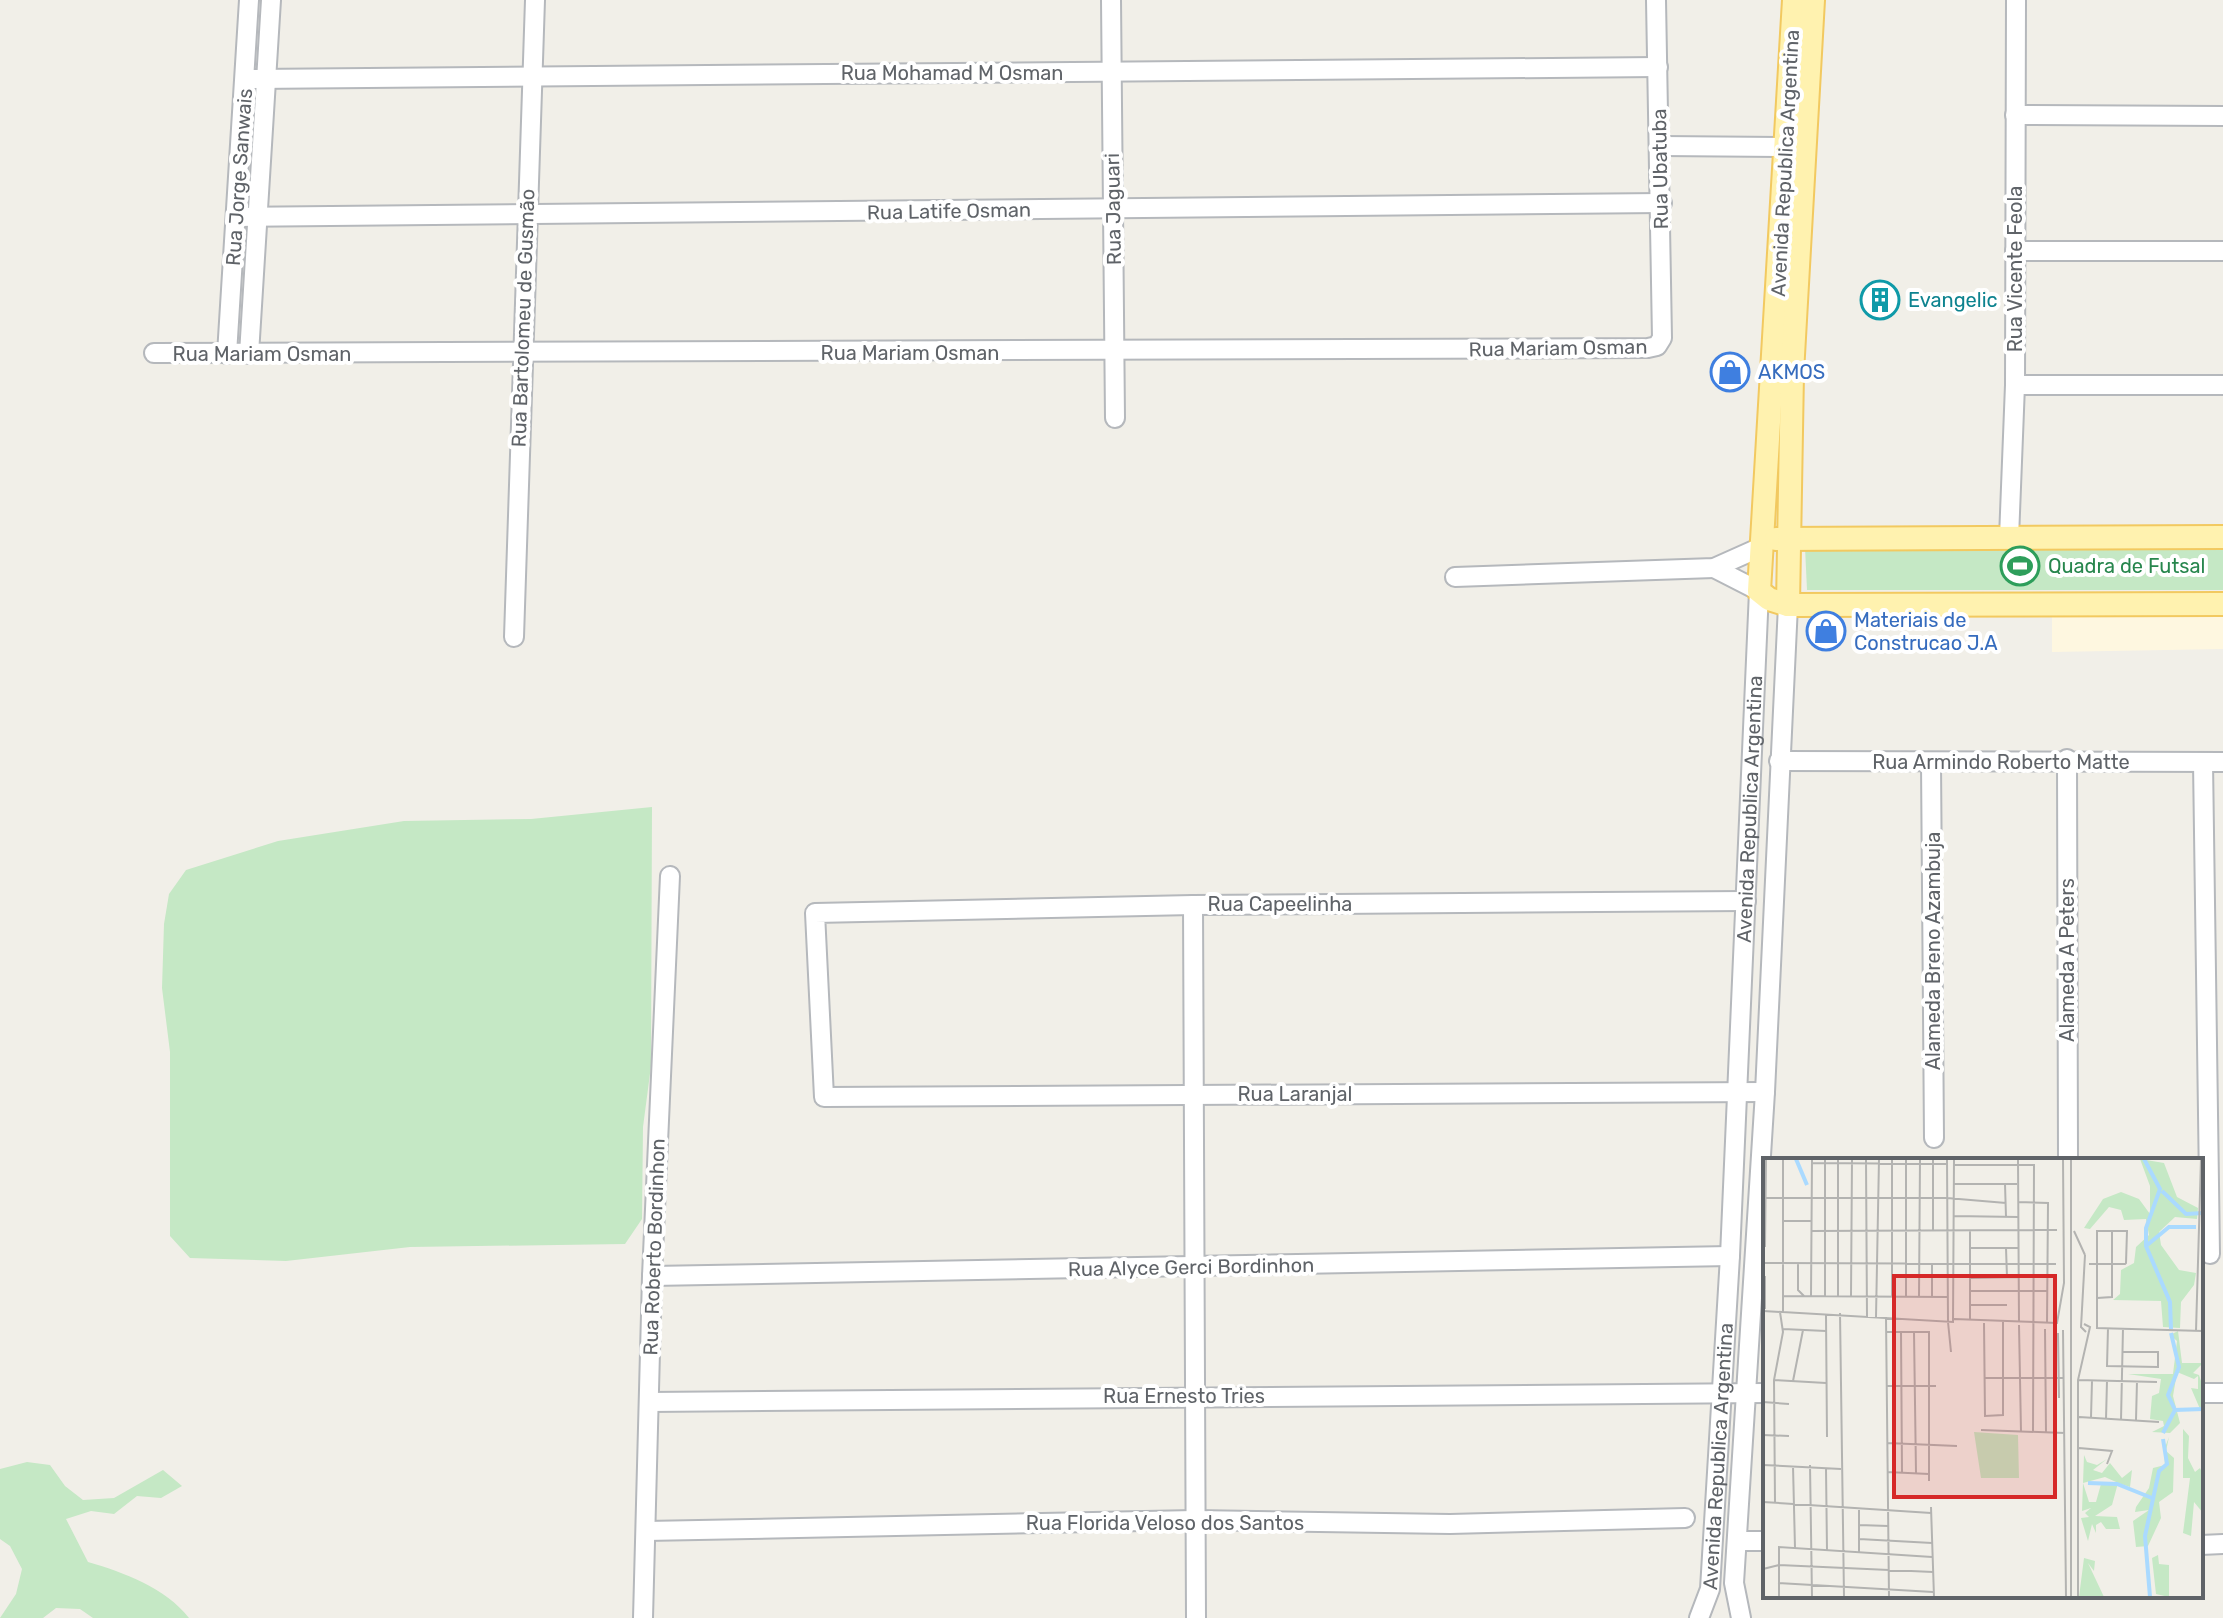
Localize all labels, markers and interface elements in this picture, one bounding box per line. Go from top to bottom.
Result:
street label: Avenida Republica Argentina [1766,29,1804,297]
street label: Rua Mohamad M Osman [841,61,1063,85]
street label: Rua Jorge Sanwais [221,87,257,267]
street label: Rua Ubatuba [1647,108,1673,230]
street label: Rua Jaguari [1100,153,1126,265]
street label: Rua Vicente Feola [2003,186,2027,352]
street label: Rua Bartolomeu de Gusmão [506,188,540,448]
street label: Rua Latife Osman [867,198,1031,224]
building icon: Evangelic [1859,279,1901,321]
place label: Evangelic [1908,288,1998,312]
street label: Rua Mariam Osman [1468,334,1648,362]
street label: Rua Mariam Osman [821,341,999,365]
street label: Rua Mariam Osman [173,342,351,366]
shop icon: AKMOS [1709,351,1751,393]
place label: AKMOS [1758,360,1825,384]
sports icon: Quadra de Futsal [1999,545,2041,587]
place label: Quadra de Futsal [2048,554,2205,578]
place label: Materiais de Construcao J.A [1854,608,1998,655]
shop icon: Materiais de Construcao J.A [1805,610,1847,652]
street label: Avenida Republica Argentina [1732,675,1767,943]
street label: Rua Armindo Roberto Matte [1872,750,2130,774]
street label: Alameda Breno Azambuja [1921,832,1945,1070]
street label: Alameda A Peters [2055,878,2079,1042]
street label: Rua Capeelinha [1208,892,1352,916]
street label: Rua Laranjal [1238,1082,1352,1106]
street label: Rua Roberto Bordinhon [638,1138,670,1356]
inset map [1763,1158,2203,1598]
street label: Rua Alyce Gerci Bordinhon [1068,1253,1314,1281]
street label: Avenida Republica Argentina [1698,1322,1738,1591]
street label: Rua Ernesto Tries [1103,1384,1265,1408]
street label: Rua Florida Veloso dos Santos [1026,1511,1304,1535]

